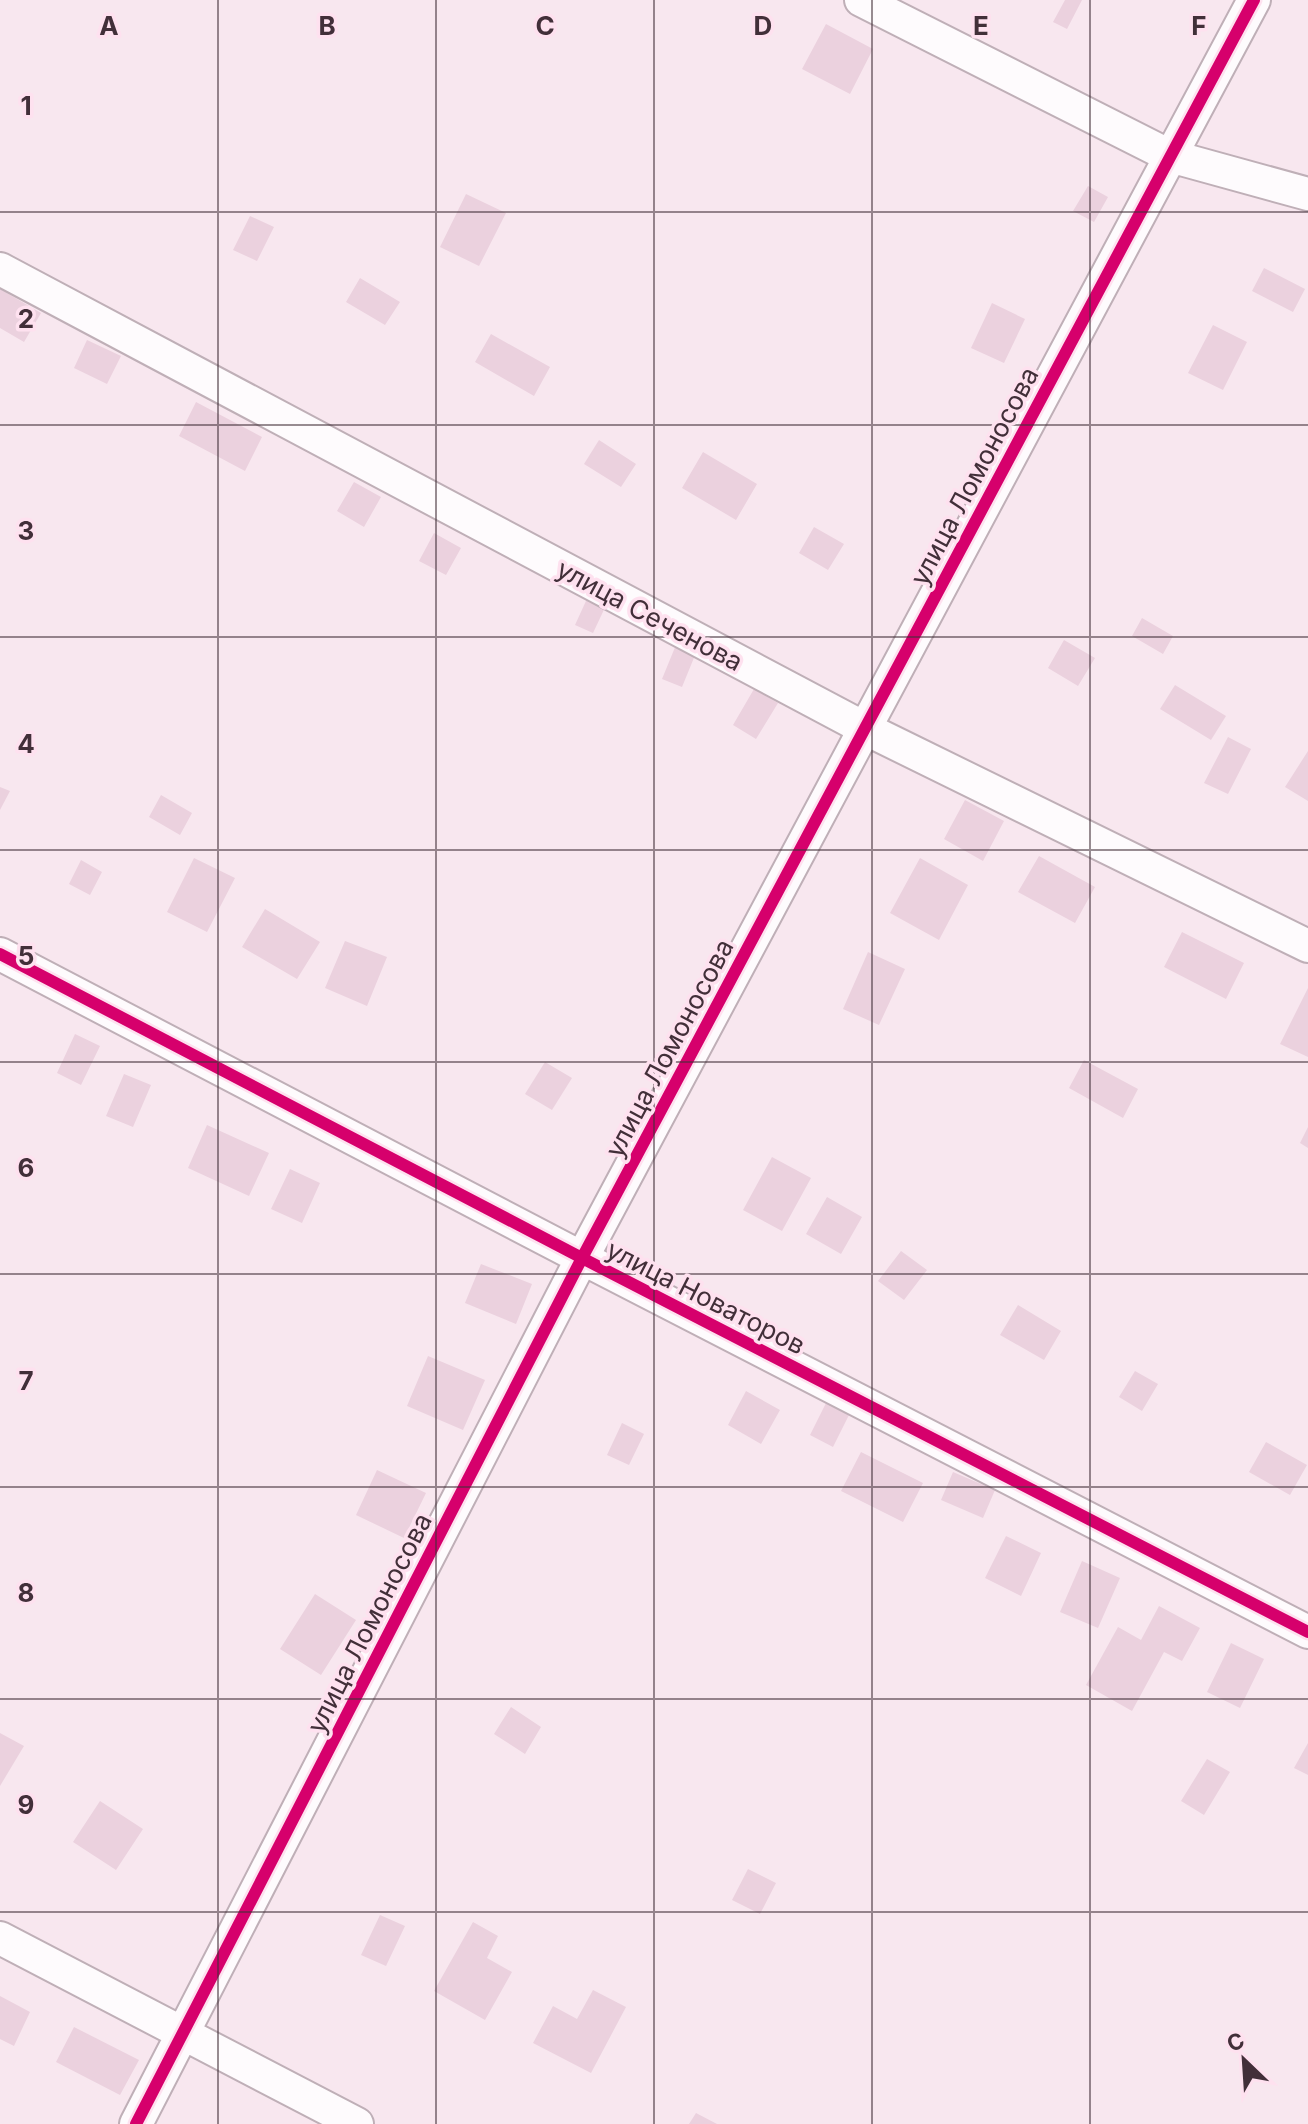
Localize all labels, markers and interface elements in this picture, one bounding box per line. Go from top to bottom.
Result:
text: A [99,10,119,41]
text: B [318,10,336,41]
text: C [535,10,555,41]
text: D [754,10,772,41]
text: E [973,10,989,41]
text: F [1191,10,1207,41]
text: 1 [20,90,32,121]
text: 2 [18,303,34,334]
street label: улица Ломоносова [903,362,1045,590]
text: 3 [18,515,34,546]
street label: улица Сеченова [552,553,748,677]
text: 4 [17,728,35,759]
street label: улица Ломоносова [598,934,740,1162]
text: 5 [18,940,34,971]
text: 6 [18,1152,34,1183]
street label: улица Новаторов [601,1234,811,1360]
text: 7 [18,1365,34,1396]
street label: улица Ломоносова [300,1508,438,1738]
text: 8 [18,1577,34,1608]
text: 9 [18,1789,34,1820]
north arrow [1204,2020,1284,2100]
text: С [1223,2027,1248,2057]

